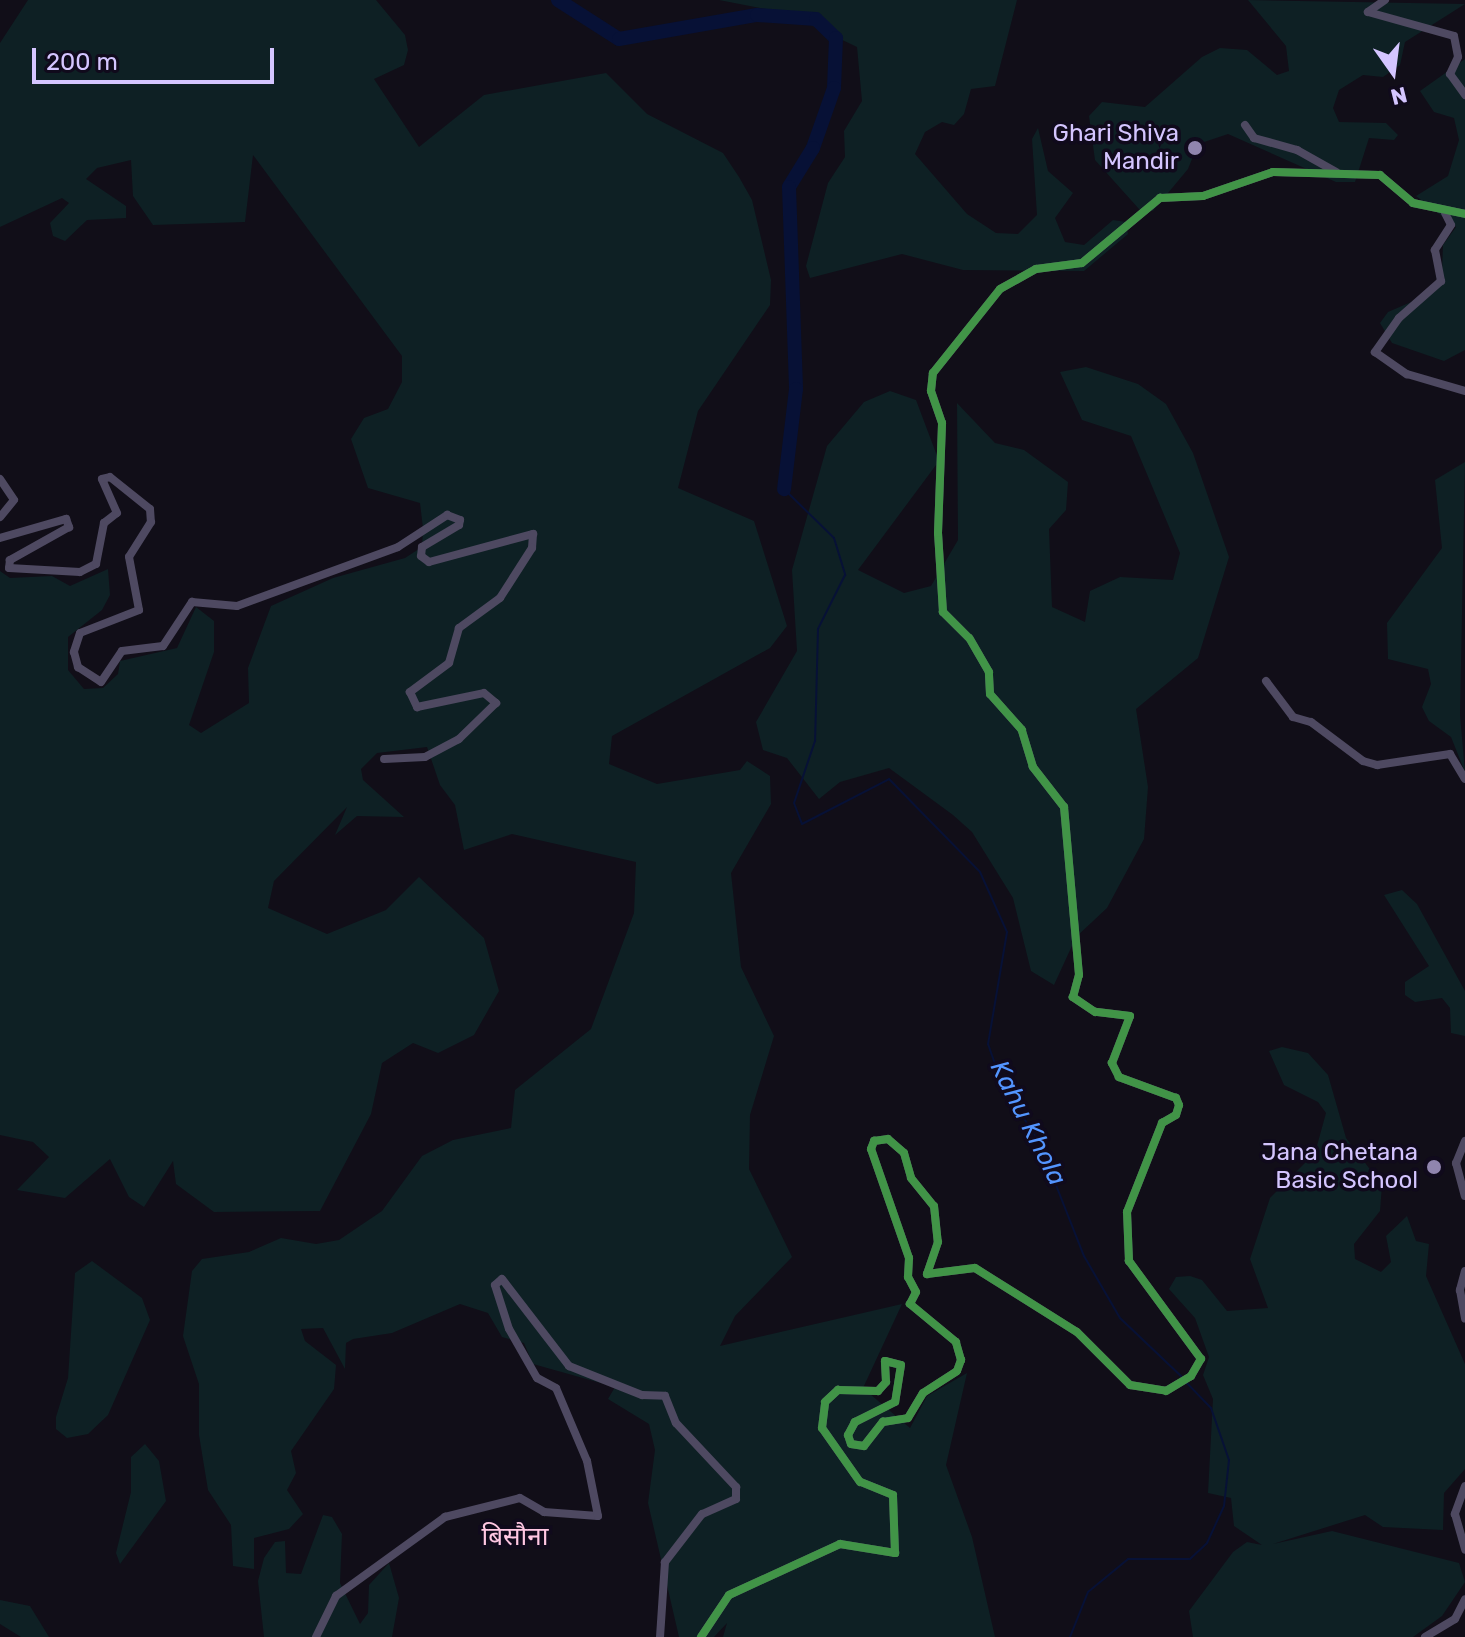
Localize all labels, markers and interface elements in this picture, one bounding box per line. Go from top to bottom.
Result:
scale bar [36,32,278,82]
north arrow [1353,32,1433,112]
text: 200 m [46,48,118,76]
text: N [1388,81,1410,111]
place label: Ghari Shiva Mandir [1053,120,1179,176]
marker: Ghari Shiva Mandir [1186,139,1204,157]
water label: Kahu Khola [983,1055,1073,1191]
place label: Jana Chetana Basic School [1262,1139,1418,1195]
marker: Jana Chetana Basic School [1425,1158,1443,1176]
district label: बिसौना [481,1521,549,1553]

